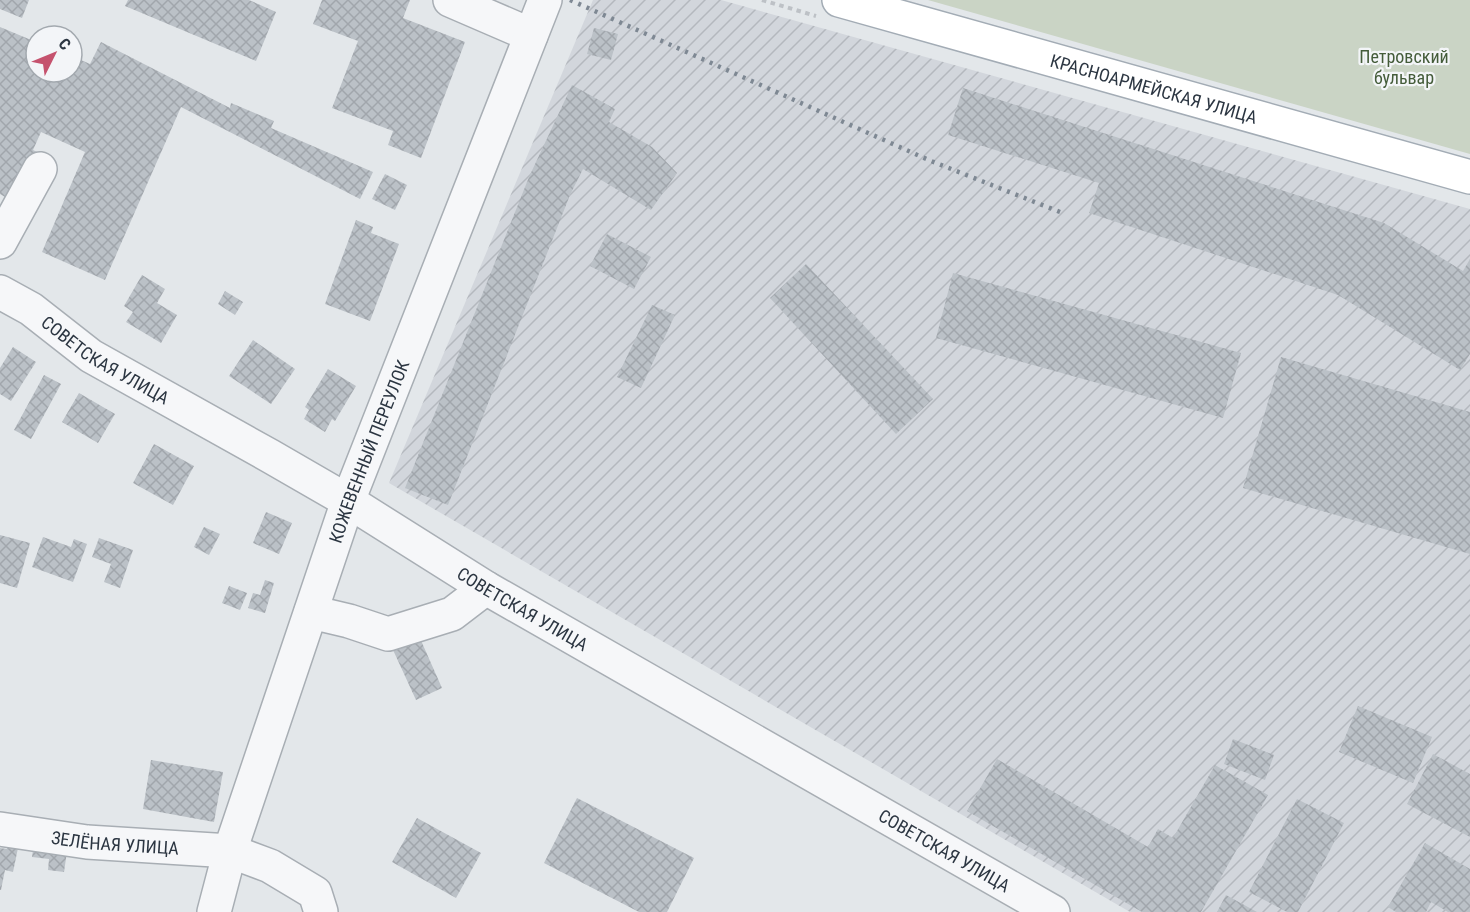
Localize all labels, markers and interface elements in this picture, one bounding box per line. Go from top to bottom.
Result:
north arrow [24,24,84,84]
text: С [55,34,75,54]
park label: Петровский бульвар [1359,46,1449,88]
street label: КРАСНОАРМЕЙСКАЯ УЛИЦА [1048,49,1260,127]
street label: СОВЕТСКАЯ УЛИЦА [38,311,174,409]
street label: КОЖЕВЕННЫЙ ПЕРЕУЛОК [324,357,413,546]
street label: СОВЕТСКАЯ УЛИЦА [454,562,593,655]
street label: СОВЕТСКАЯ УЛИЦА [875,804,1015,896]
street label: ЗЕЛЁНАЯ УЛИЦА [50,826,180,858]

